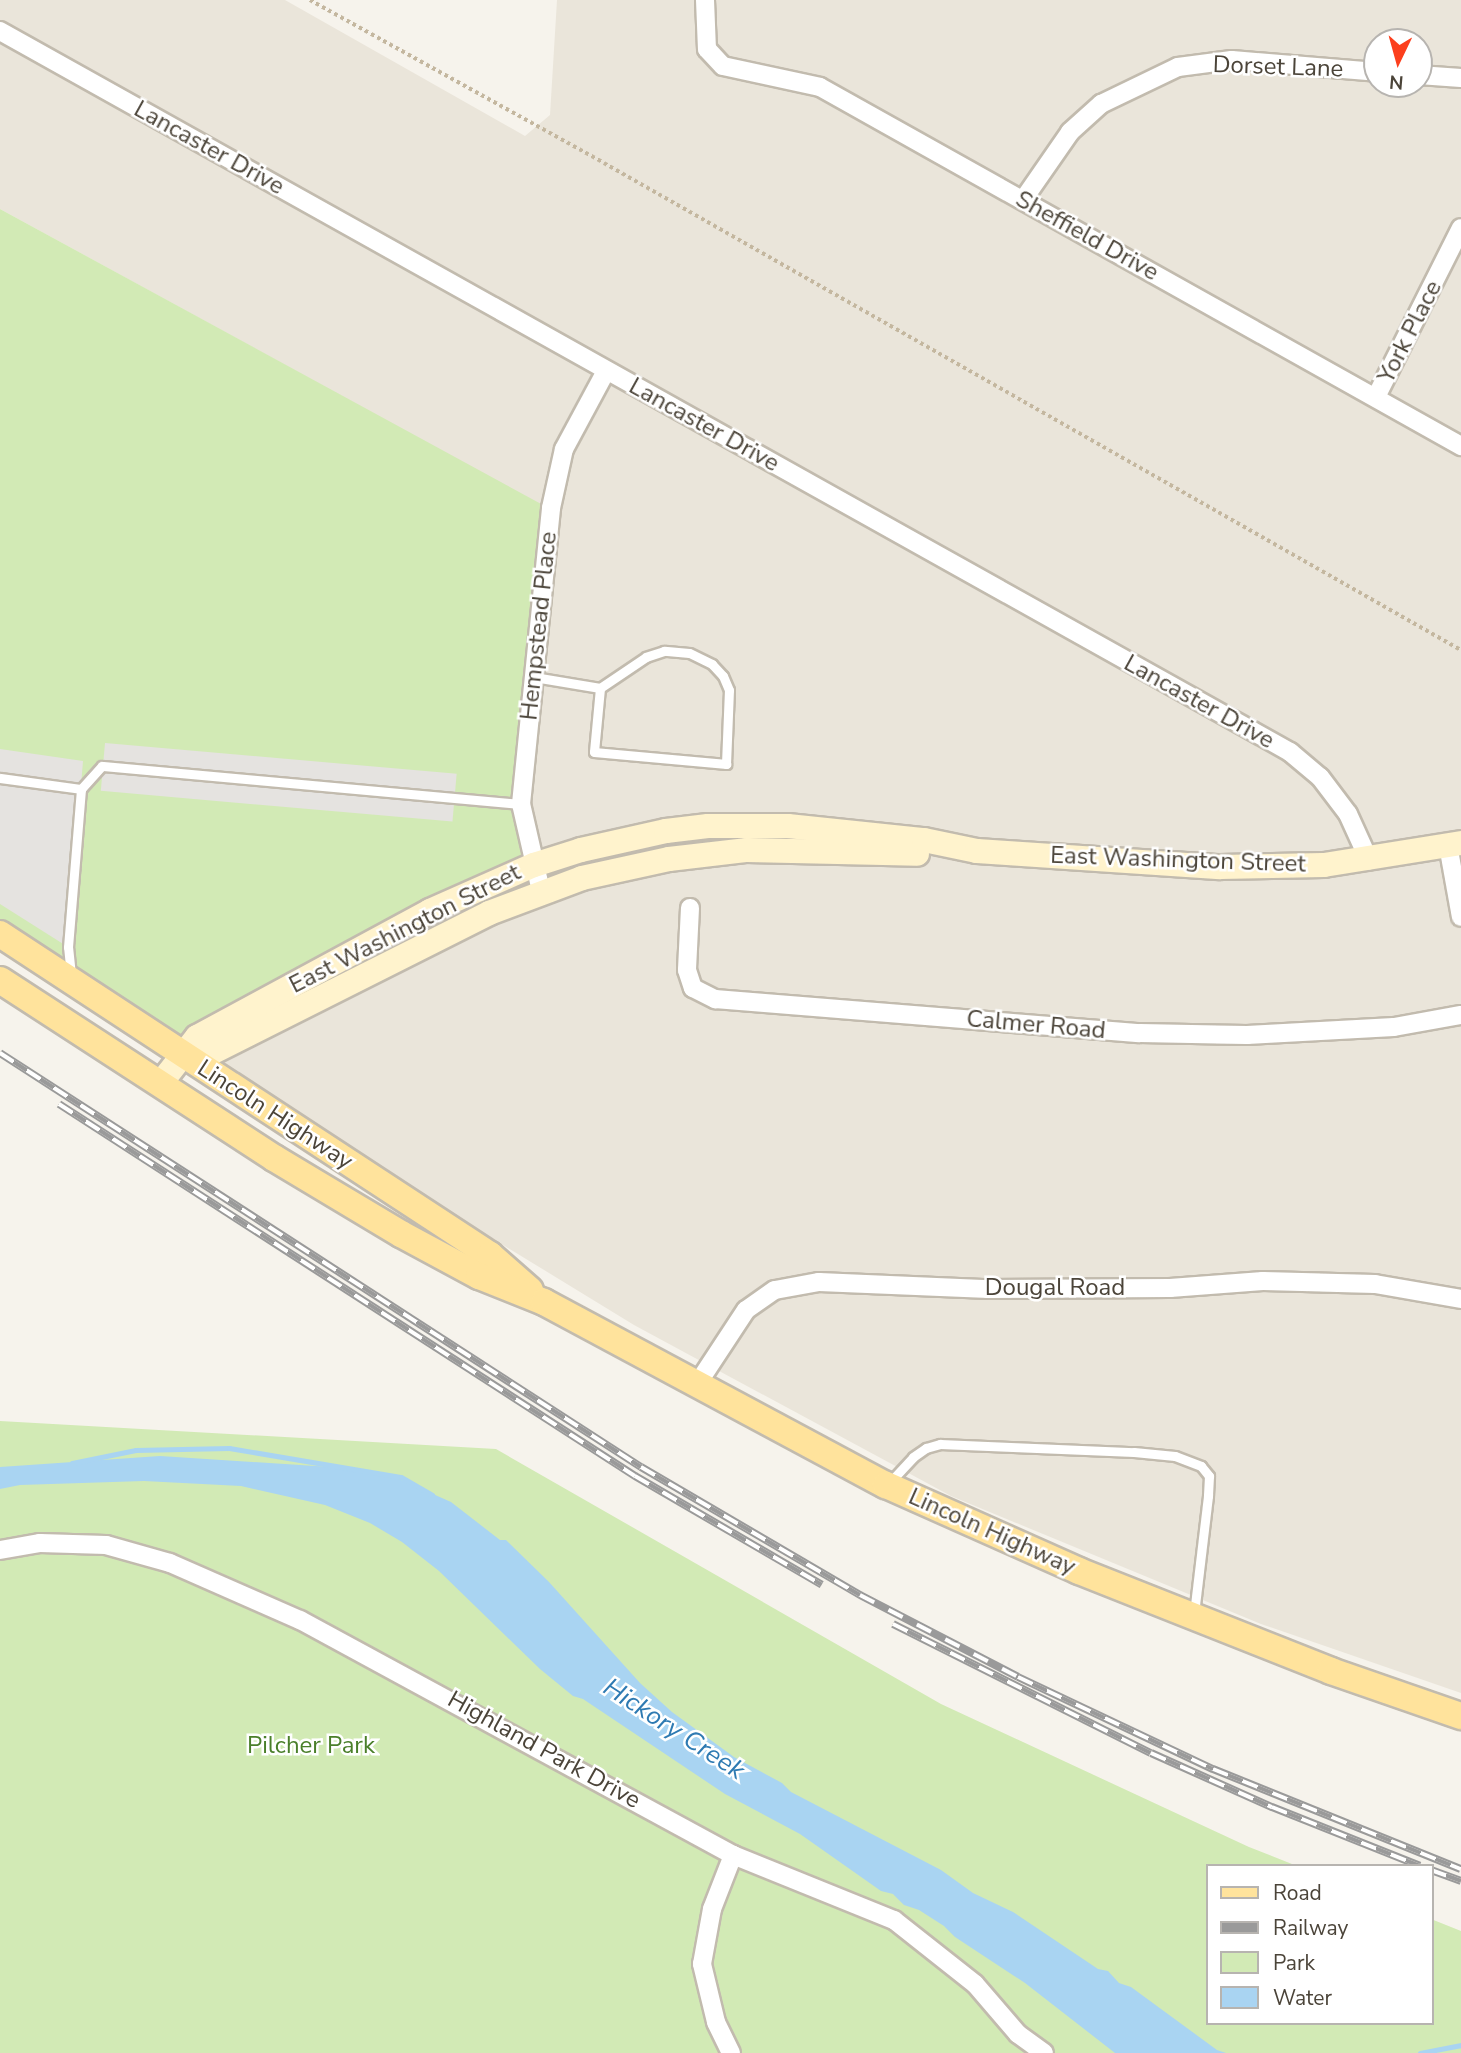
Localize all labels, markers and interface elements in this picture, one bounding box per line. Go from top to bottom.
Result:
north arrow [1363,28,1433,98]
street label: Dorset Lane [1212,50,1344,84]
text: N [1388,68,1405,95]
street label: Lancaster Drive [129,95,289,201]
street label: Sheffield Drive [1010,185,1164,287]
street label: York Place [1372,276,1448,388]
street label: Lancaster Drive [624,372,784,478]
street label: Hempstead Place [515,530,563,722]
street label: Lancaster Drive [1119,649,1279,755]
street label: East Washington Street [1050,841,1306,879]
street label: East Washington Street [285,858,525,1000]
street label: Calmer Road [965,1005,1107,1045]
street label: Lincoln Highway [192,1054,358,1176]
street label: Dougal Road [985,1274,1125,1302]
street label: Lincoln Highway [904,1482,1080,1582]
water label: Hickory Creek [597,1672,751,1786]
street label: Highland Park Drive [442,1685,646,1815]
park label: Pilcher Park [247,1732,375,1760]
legend [1206,1864,1433,2025]
text: Road [1273,1879,1322,1907]
text: Railway [1273,1914,1348,1942]
text: Park [1273,1949,1315,1977]
text: Water [1273,1984,1332,2012]

